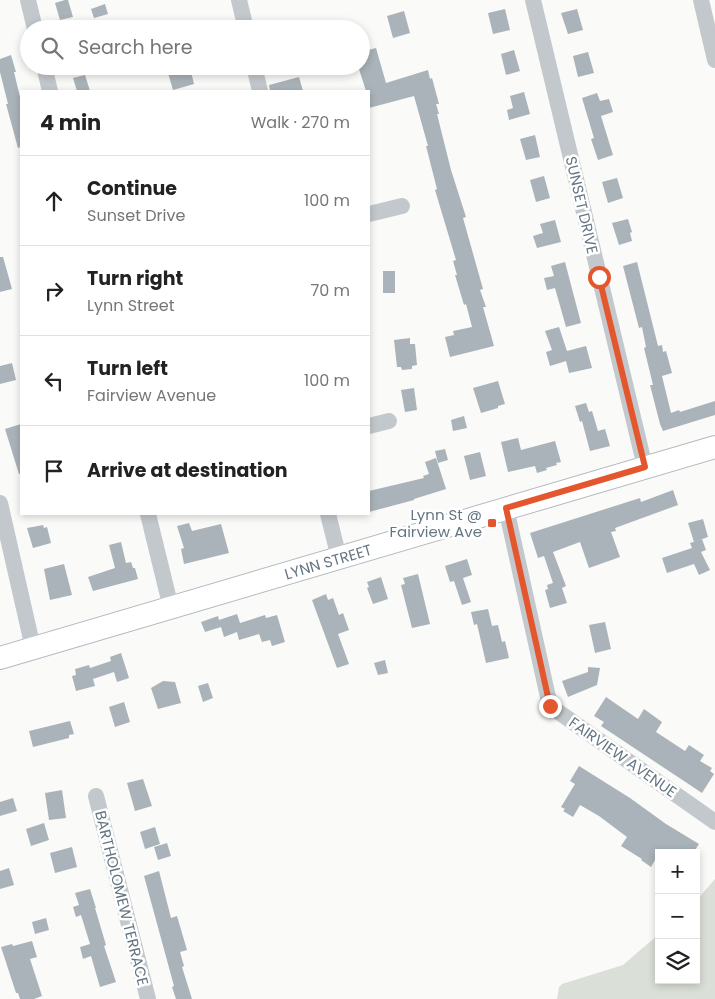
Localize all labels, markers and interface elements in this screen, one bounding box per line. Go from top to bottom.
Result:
search box [20,20,370,75]
icon: search [38,34,66,62]
text: Search here [78,34,192,61]
text: 4 min [40,108,101,137]
text: Walk · 270 m [251,111,350,134]
street label: SUNSET DRIVE [561,154,603,256]
text: Continue [87,175,177,202]
icon: ahead [40,187,68,215]
text: 100 m [304,189,350,212]
text: Sunset Drive [87,204,185,227]
text: Turn right [87,265,183,292]
route start [588,266,611,289]
icon: right [40,277,68,305]
text: 70 m [310,279,350,302]
text: Lynn Street [87,294,175,317]
text: Turn left [87,355,168,382]
icon: left [40,367,68,395]
text: 100 m [304,369,350,392]
text: Fairview Avenue [87,384,216,407]
icon: arrive [40,457,68,485]
text: Arrive at destination [87,457,288,484]
place label: Lynn St @ Fairview Ave [389,504,482,542]
marker: Lynn St @ Fairview Ave [486,517,498,529]
street label: LYNN STREET [282,538,374,584]
route end [539,695,562,718]
street label: FAIRVIEW AVENUE [565,712,681,802]
street label: BARTHOLOMEW TERRACE [90,808,154,988]
map controls [655,849,700,984]
button: + [655,849,700,894]
button: − [655,894,700,939]
button: layers [655,939,700,984]

